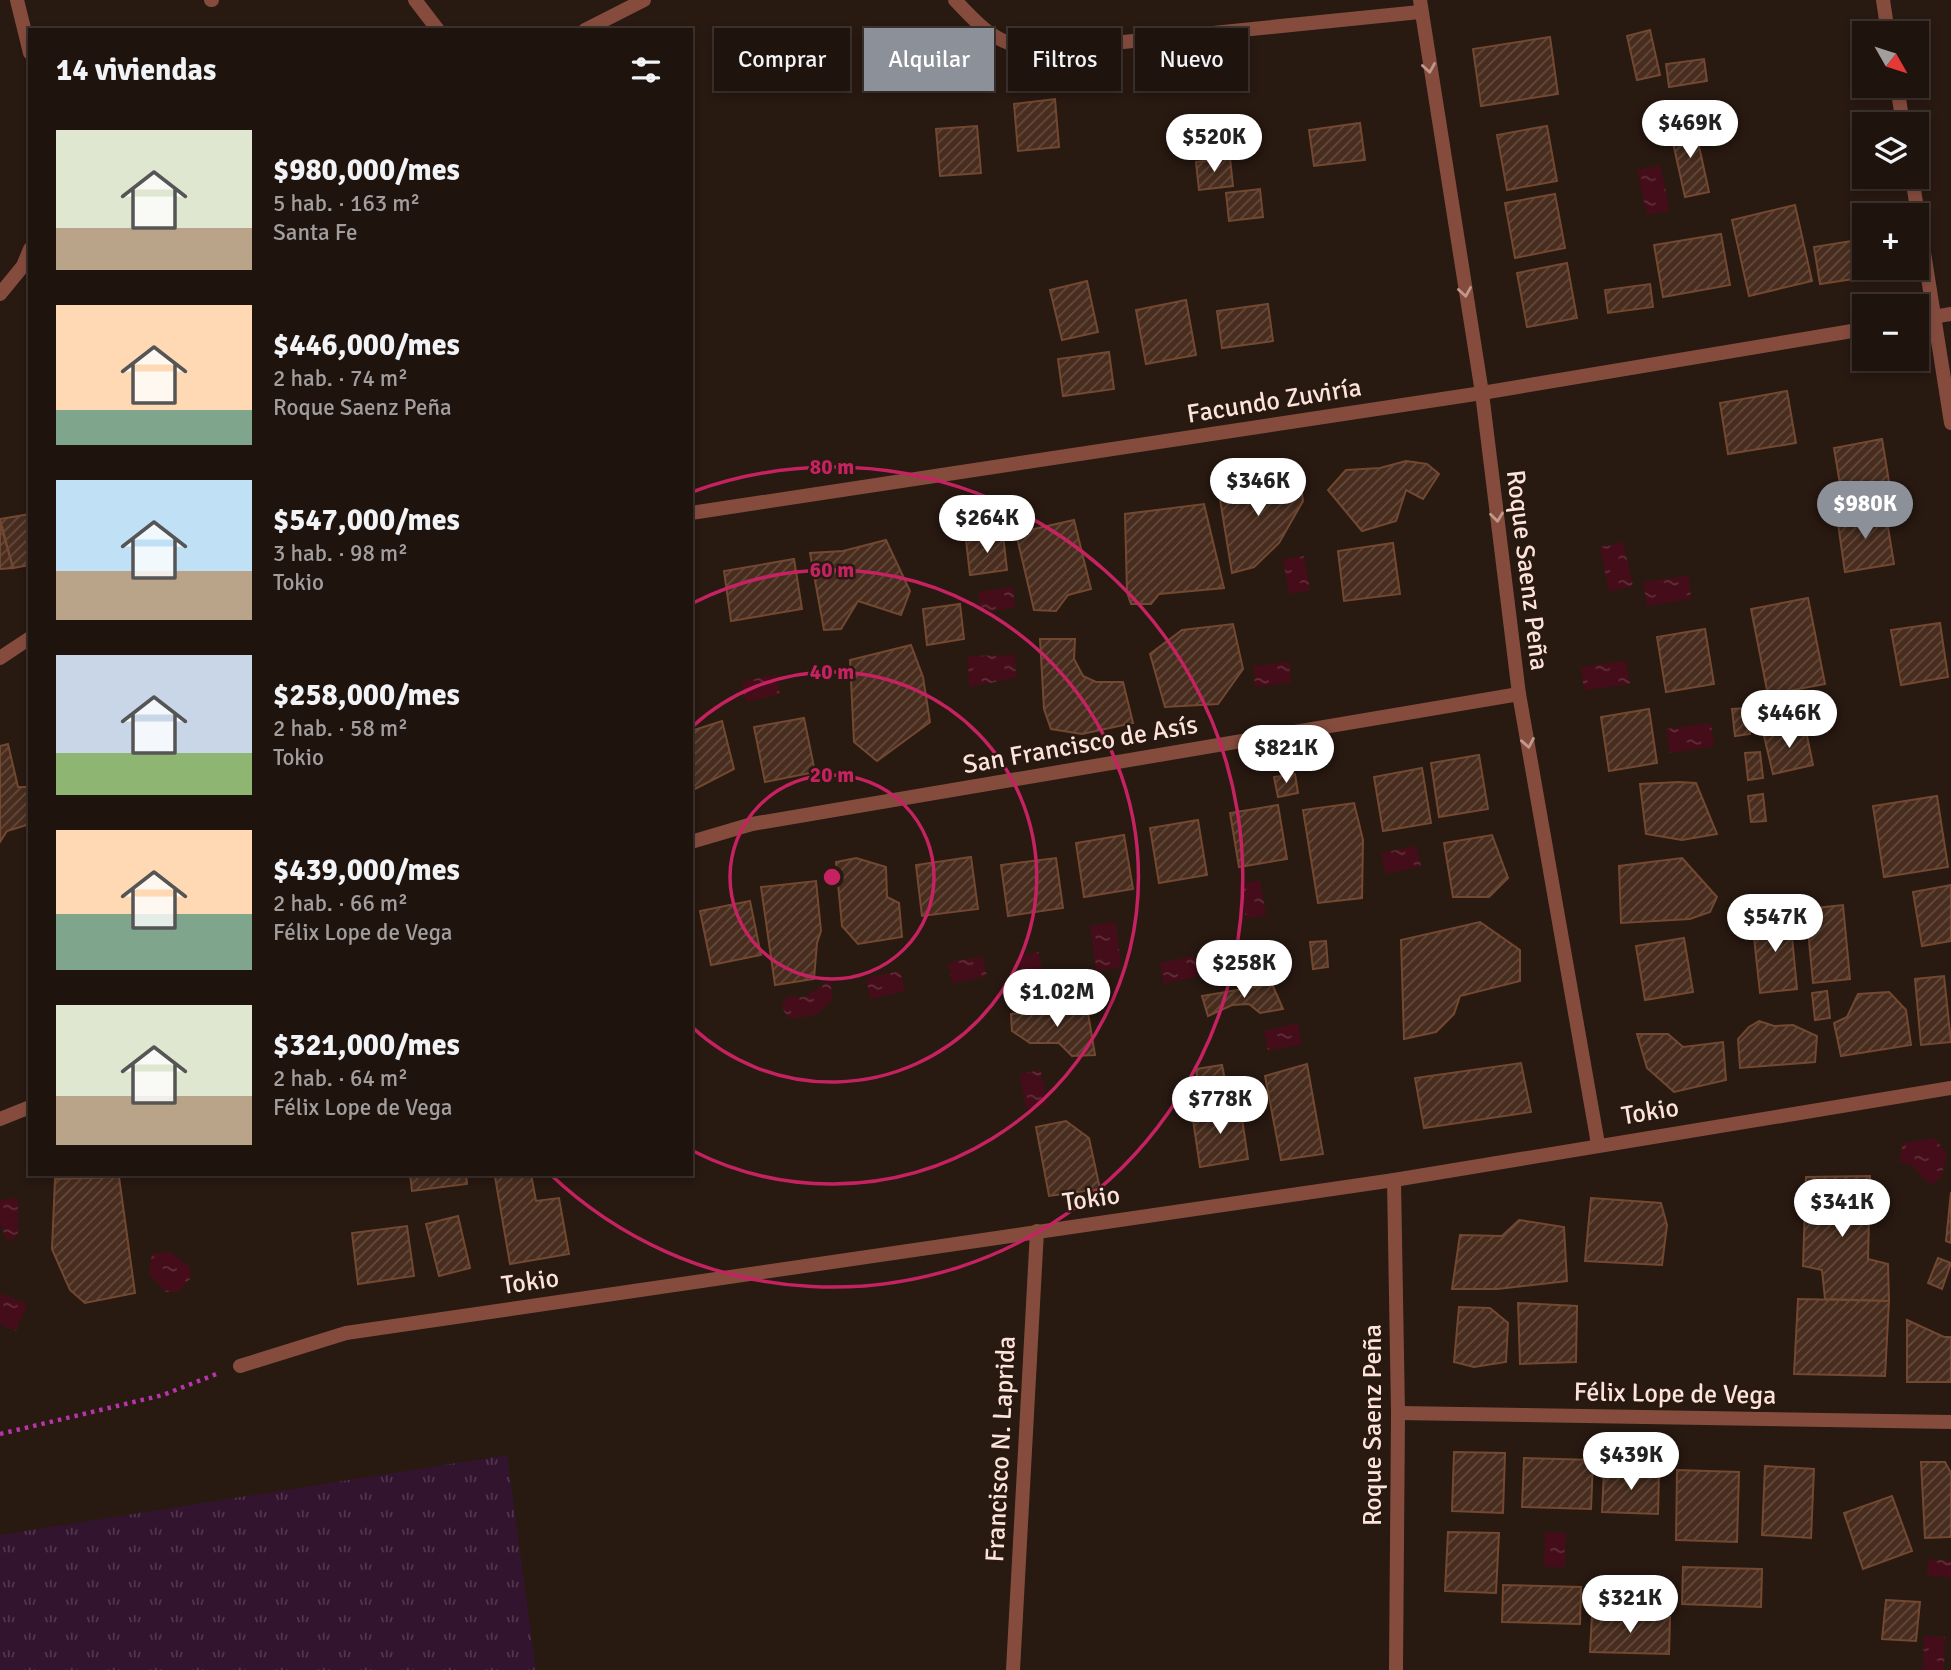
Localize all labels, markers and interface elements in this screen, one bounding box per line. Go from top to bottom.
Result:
north arrow [1852,21,1928,98]
map controls [1852,21,1929,371]
chip: Comprar [714,28,850,91]
chip: Alquilar [864,28,994,91]
chip: Filtros [1008,28,1121,91]
chip: Nuevo [1135,28,1248,91]
icon: filters [627,51,665,89]
text: 14 viviendas [56,52,216,89]
one-way arrow [1421,62,1436,73]
pin: $469K [1641,100,1739,160]
text: $469K [1658,108,1722,137]
button: layers [1852,112,1929,189]
pin: $520K [1165,114,1263,174]
text: $520K [1182,122,1246,151]
text: $980,000/mes [273,152,460,189]
icon: home [112,158,196,242]
text: 5 hab. · 163 m² [273,189,420,218]
button: + [1852,203,1929,280]
text: Santa Fe [273,218,358,247]
one-way arrow [1457,286,1472,298]
button: − [1852,294,1929,371]
text: $446,000/mes [273,327,460,364]
icon: home [112,333,196,417]
text: 2 hab. · 74 m² [273,364,408,393]
street label: Facundo Zuviría [1185,371,1364,431]
text: Roque Saenz Peña [273,393,452,422]
text: 80 m [810,454,854,480]
pin: $346K [1209,458,1307,518]
text: $346K [1226,466,1290,495]
street label: Roque Saenz Peña [1499,468,1555,672]
pin: $980K [1816,482,1914,541]
text: $980K [1833,489,1897,518]
pin: $264K [938,496,1036,555]
text: $547,000/mes [273,502,460,539]
text: $264K [955,503,1019,532]
icon: home [112,508,196,592]
one-way arrow [1490,512,1505,523]
text: 3 hab. · 98 m² [273,539,408,568]
text: 60 m [810,557,854,583]
text: Tokio [273,568,324,597]
text: 40 m [810,659,854,685]
text: $258,000/mes [273,677,460,714]
icon: home [112,683,196,767]
pin: $446K [1740,690,1838,750]
text: $446K [1757,698,1821,727]
street label: San Francisco de Asís [960,709,1200,781]
text: 2 hab. · 58 m² [273,714,408,743]
pin: $821K [1237,726,1335,785]
text: $821K [1254,733,1318,762]
one-way arrow [1520,737,1535,749]
text: Tokio [273,743,324,772]
text: 20 m [810,762,854,788]
text: $439,000/mes [273,852,460,889]
icon: home [112,858,196,942]
centre of rings [820,865,844,889]
text: 2 hab. · 66 m² [273,889,408,918]
pin: $547K [1726,894,1824,954]
text: $547K [1743,902,1807,931]
text: Félix Lope de Vega [273,918,452,947]
pin: $258K [1195,940,1293,1000]
text: $258K [1212,948,1276,977]
pin: $1.02M [1000,970,1114,1029]
text: $1.02M [1019,977,1095,1006]
text: $321,000/mes [273,1027,460,1064]
icon: home [112,1033,196,1117]
text: 2 hab. · 64 m² [273,1064,408,1093]
pin: $778K [1171,1076,1269,1136]
text: $778K [1188,1084,1252,1113]
street label: Tokio [1619,1092,1681,1132]
text: Félix Lope de Vega [273,1093,452,1122]
street label: Tokio [1060,1179,1122,1219]
pin: $341K [1793,1180,1891,1239]
text: $341K [1810,1187,1874,1216]
street label: Tokio [499,1262,561,1302]
street label: Roque Saenz Peña [1357,1324,1389,1526]
street label: Francisco N. Laprida [979,1335,1023,1563]
street label: Félix Lope de Vega [1573,1376,1777,1412]
pin: $439K [1582,1432,1680,1492]
text: $439K [1599,1440,1663,1469]
pin: $321K [1581,1576,1679,1635]
text: $321K [1598,1583,1662,1612]

